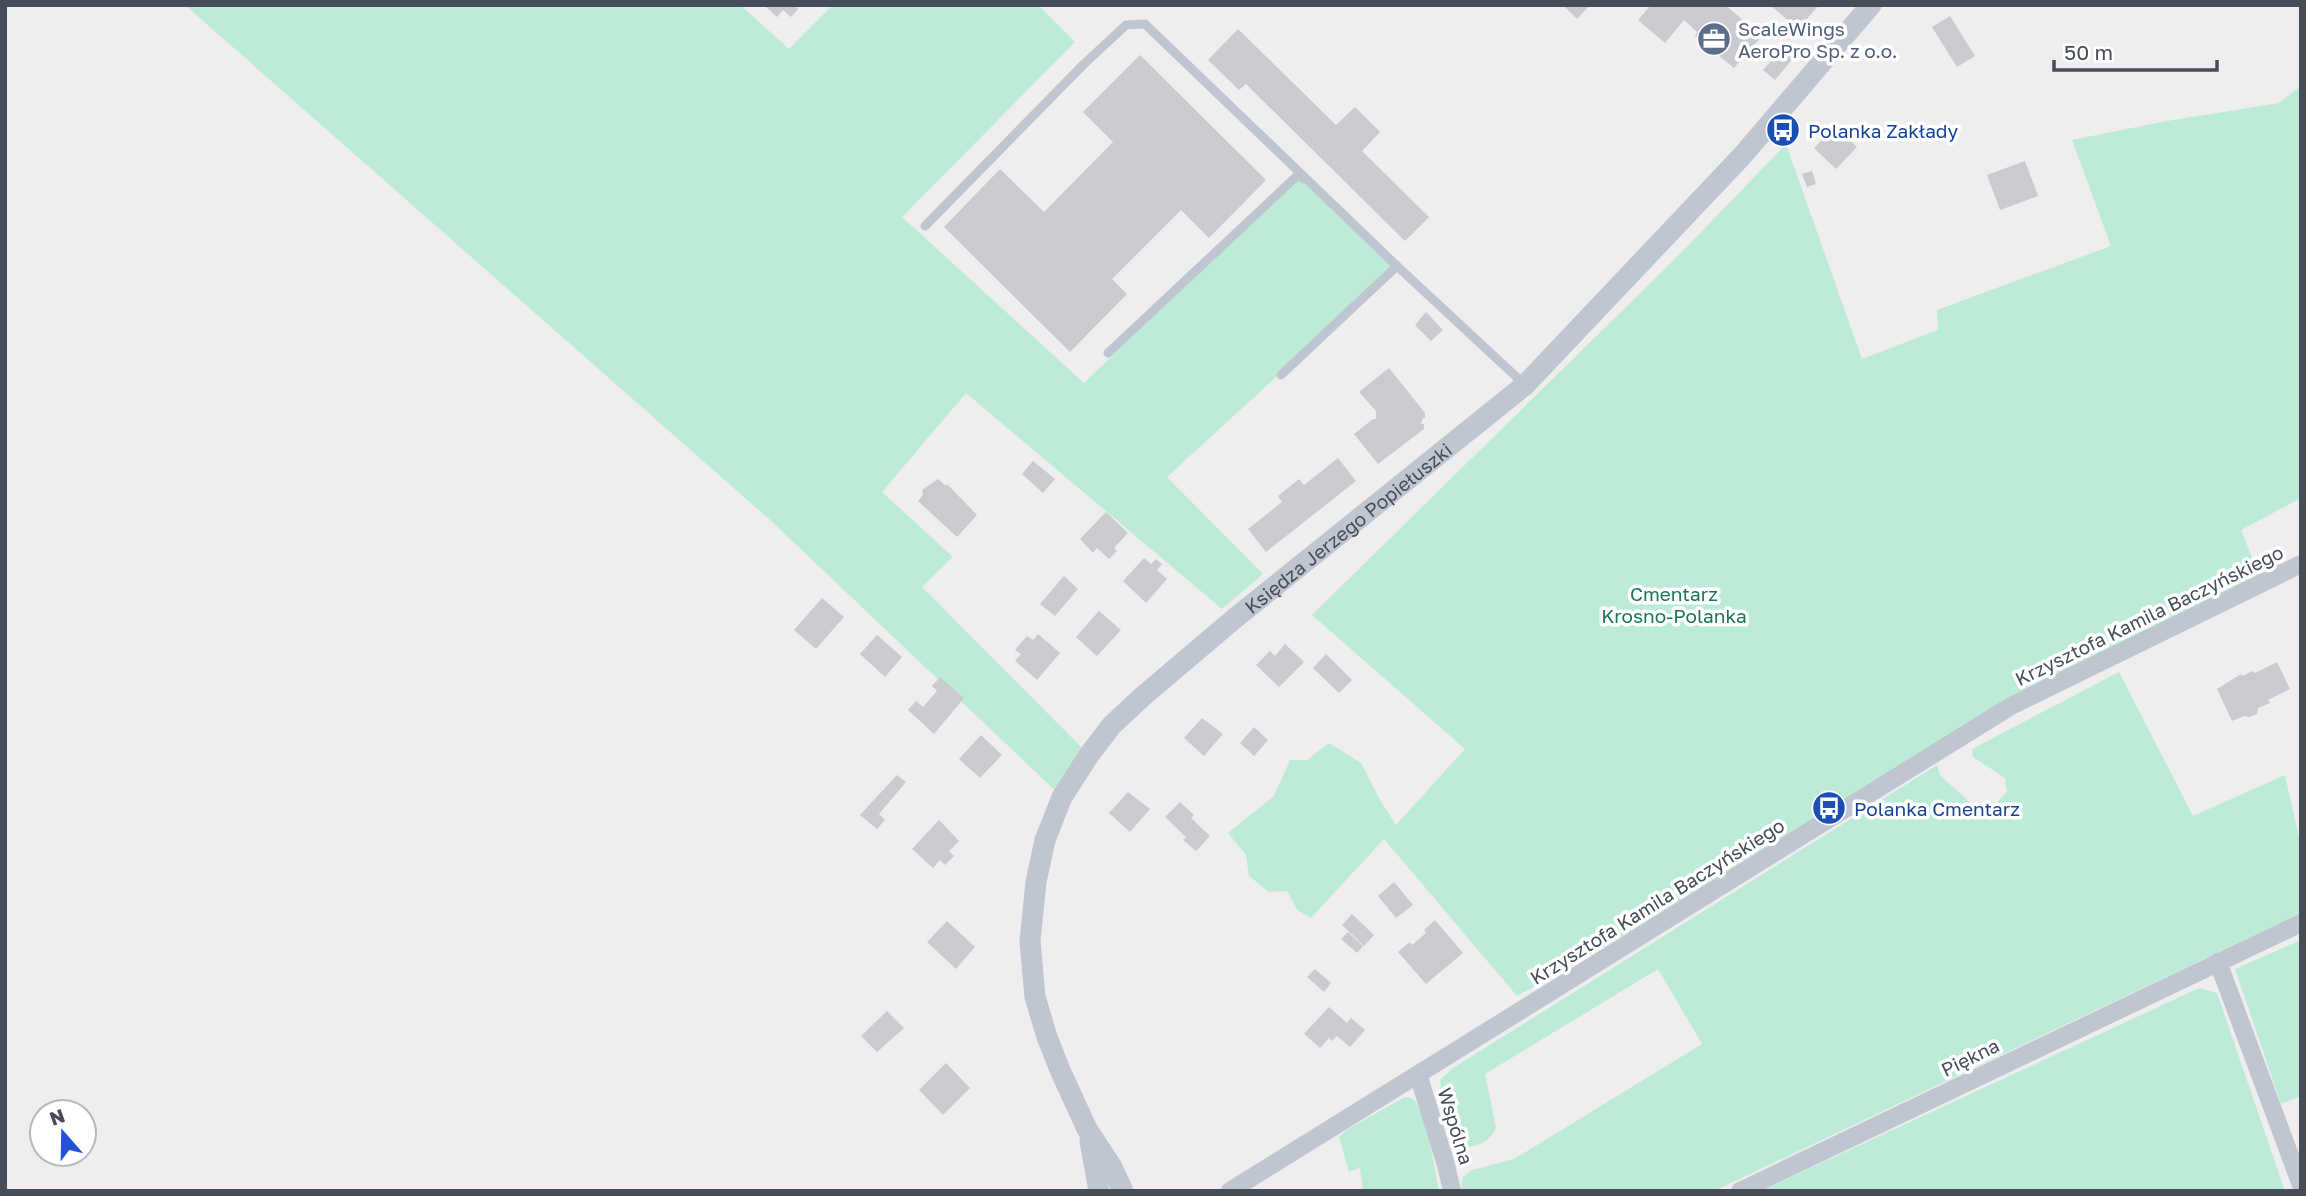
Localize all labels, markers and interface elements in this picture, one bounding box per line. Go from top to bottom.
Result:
place label: ScaleWings AeroPro Sp. z o.o. [1738,17,1897,62]
office icon: ScaleWings AeroPro Sp. z o.o. [1695,20,1733,58]
scale bar [2054,28,2217,72]
text: 50 m [2064,39,2113,65]
bus stop icon: Polanka Zakłady [1764,111,1802,149]
place label: Polanka Zakłady [1808,119,1959,142]
street label: Księdza Jerzego Popiełuszki [1240,437,1456,618]
street label: Krzysztofa Kamila Baczyńskiego [2011,540,2287,690]
park label: Cmentarz Krosno-Polanka [1601,582,1747,627]
bus stop icon: Polanka Cmentarz [1810,789,1848,827]
place label: Polanka Cmentarz [1854,797,2020,820]
street label: Krzysztofa Kamila Baczyńskiego [1526,813,1788,989]
street label: Piękna [1937,1033,2003,1081]
street label: Wspólna [1433,1085,1479,1167]
north arrow [28,1098,98,1168]
text: N [46,1103,68,1130]

